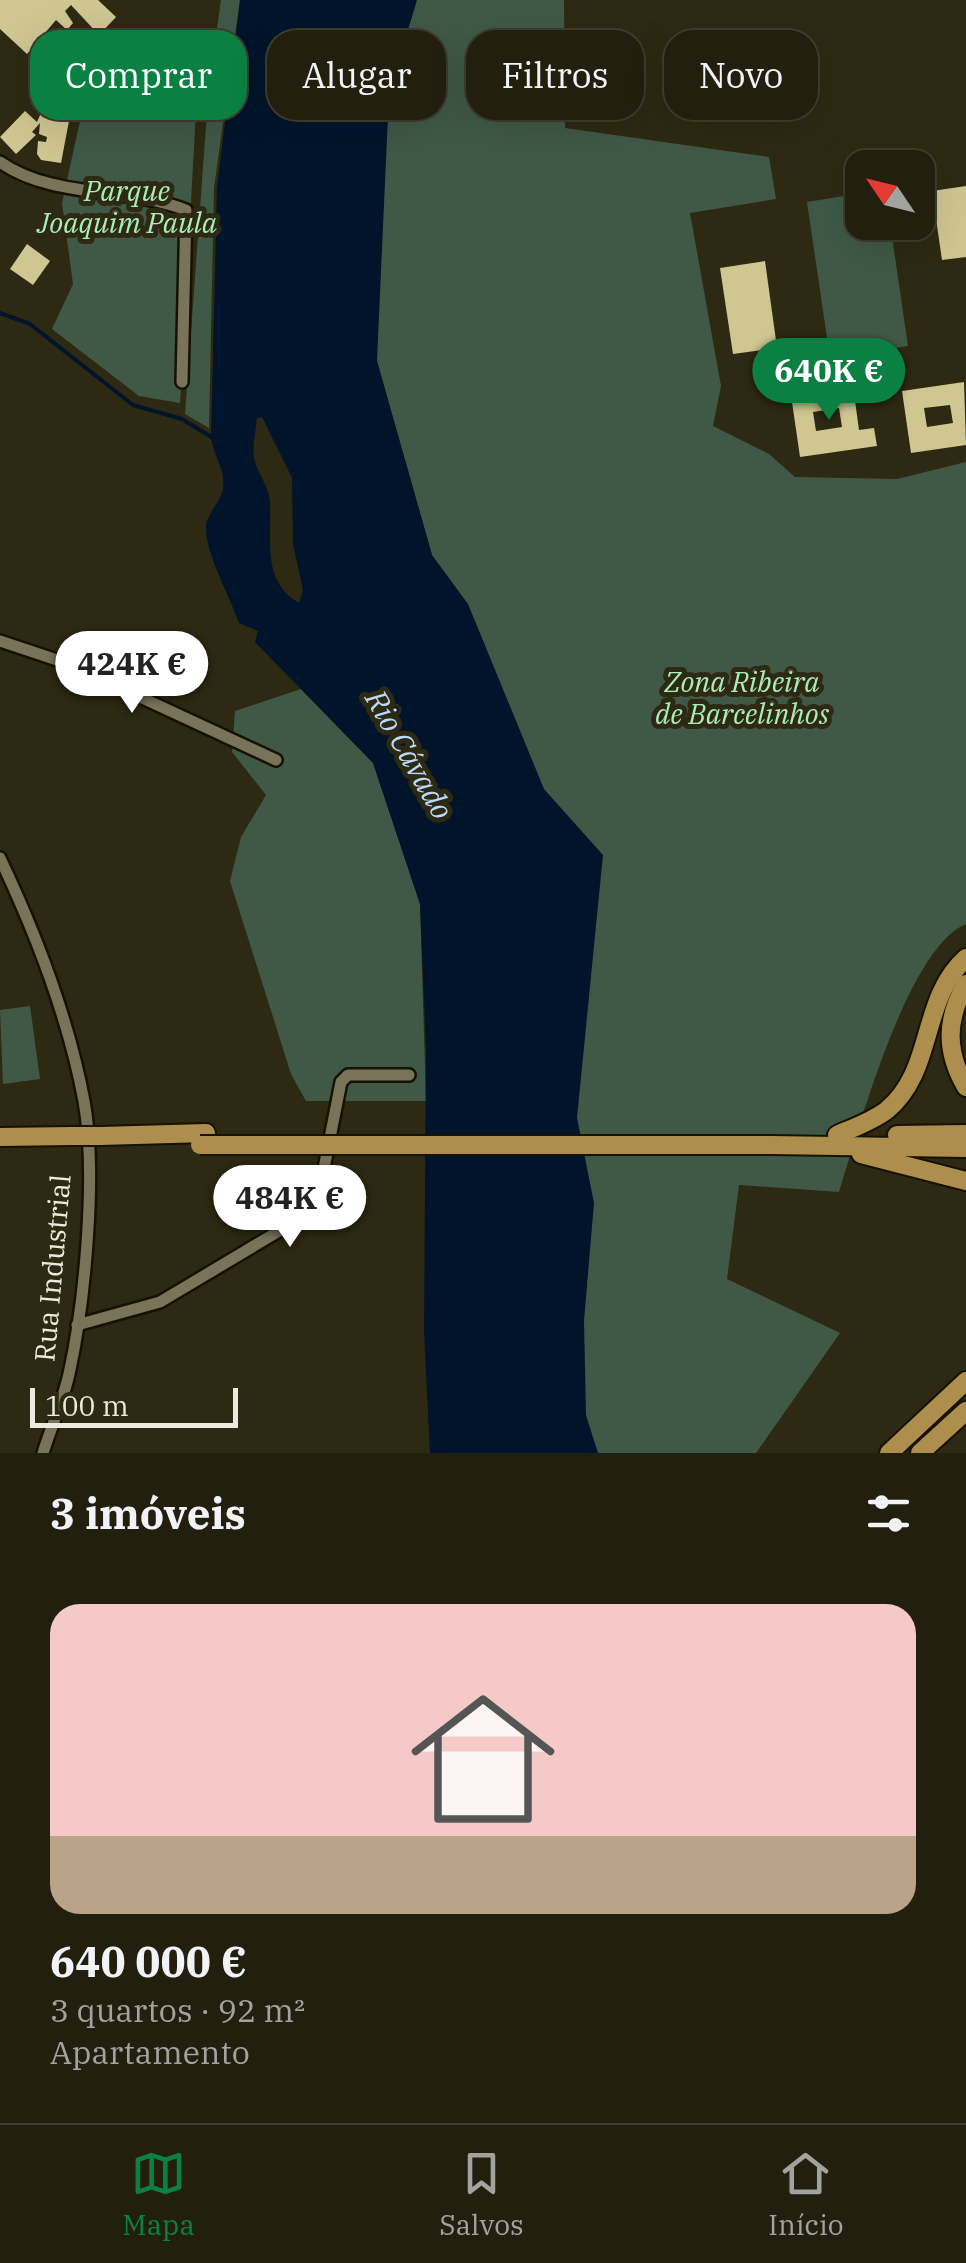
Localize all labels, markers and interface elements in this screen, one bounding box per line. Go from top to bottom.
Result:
chip: Comprar [30,30,247,120]
chip: Alugar [267,30,446,120]
chip: Filtros [466,30,644,120]
chip: Novo [664,30,818,120]
north arrow [845,150,935,240]
map controls [845,150,935,240]
park label: Parque Joaquim Paula [36,172,217,241]
pin: 640K € [748,338,910,423]
text: 640K € [774,349,884,391]
pin: 424K € [51,631,213,716]
text: 424K € [77,642,187,684]
park label: Zona Ribeira de Barcelinhos [655,663,830,732]
water label: Rio Cávado [357,681,463,826]
pin: 484K € [209,1165,371,1250]
street label: Rua Industrial [25,1173,79,1363]
text: 484K € [235,1176,345,1218]
scale bar [30,1383,238,1428]
text: 100 m [45,1387,129,1424]
text: 3 imóveis [50,1486,246,1541]
icon: filters [861,1486,916,1541]
icon: home [393,1669,573,1849]
text: 640 000 € [50,1934,247,1989]
text: 3 quartos · 92 m² [50,1989,305,2031]
text: Apartamento [50,2031,250,2073]
tab: Mapa [122,2146,195,2243]
tab: Salvos [439,2146,524,2243]
tab: Início [768,2146,844,2243]

